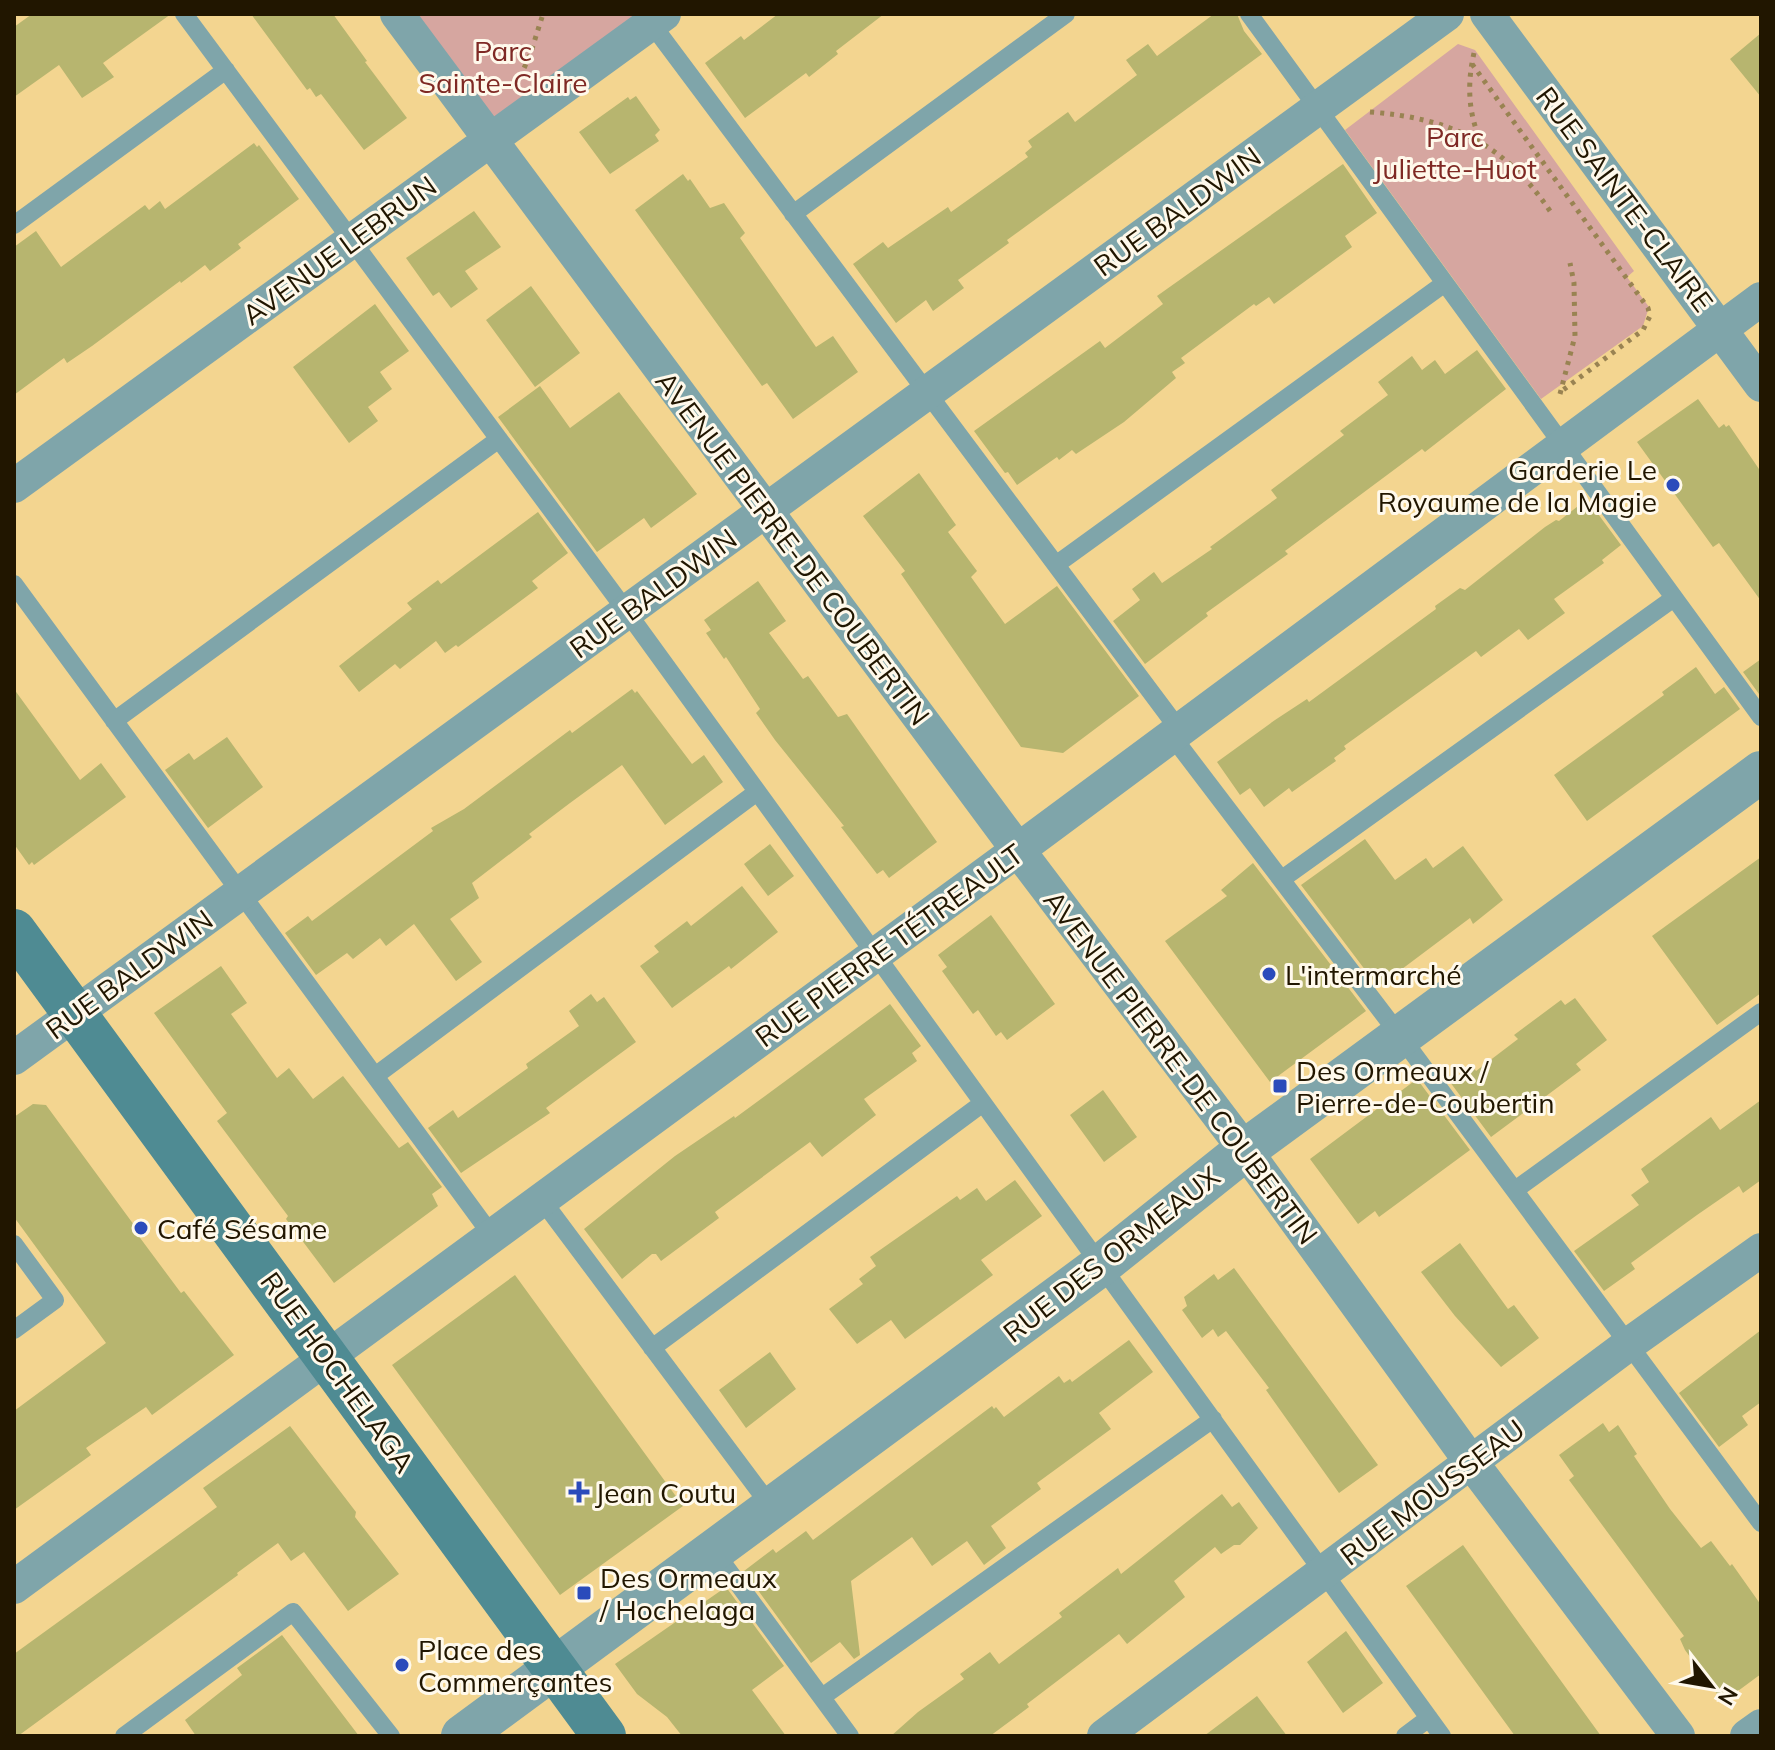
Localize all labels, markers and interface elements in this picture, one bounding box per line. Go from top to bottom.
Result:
park label: Parc Sainte-Claire [418,33,588,100]
street label: RUE SAINTE-CLAIRE [1529,80,1721,318]
park label: Parc Juliette-Huot [1373,119,1537,186]
street label: RUE BALDWIN [1087,139,1267,283]
street label: AVENUE LEBRUN [235,168,443,332]
street label: AVENUE PIERRE-DE COUBERTIN [648,364,938,732]
place label: Garderie Le Royaume de la Magie [1378,452,1657,519]
marker: Garderie Le Royaume de la Magie [1664,476,1682,494]
street label: RUE BALDWIN [563,521,743,665]
street label: RUE PIERRE TÉTREAULT [748,836,1030,1054]
street label: AVENUE PIERRE-DE COUBERTIN [1036,883,1326,1251]
street label: RUE BALDWIN [39,902,219,1046]
place label: L'intermarché [1285,957,1461,992]
marker: L'intermarché [1260,965,1278,983]
place label: Des Ormeaux / Pierre-de-Coubertin [1296,1053,1555,1120]
marker: Des Ormeaux / Pierre-de-Coubertin [1271,1077,1289,1095]
street label: RUE DES ORMEAUX [996,1159,1226,1349]
place label: Café Sésame [157,1211,327,1246]
marker: Café Sésame [132,1219,150,1237]
street label: RUE HOCHELAGA [253,1265,423,1480]
street label: RUE MOUSSEAU [1333,1411,1531,1573]
place label: Jean Coutu [595,1475,736,1510]
marker: Jean Coutu [570,1483,588,1501]
place label: Des Ormeaux / Hochelaga [599,1560,777,1627]
marker: Des Ormeaux / Hochelaga [575,1584,593,1602]
place label: Place des Commerçantes [418,1632,612,1699]
north arrow [1671,1646,1751,1726]
marker: Place des Commerçantes [393,1656,411,1674]
text: N [1712,1682,1744,1711]

